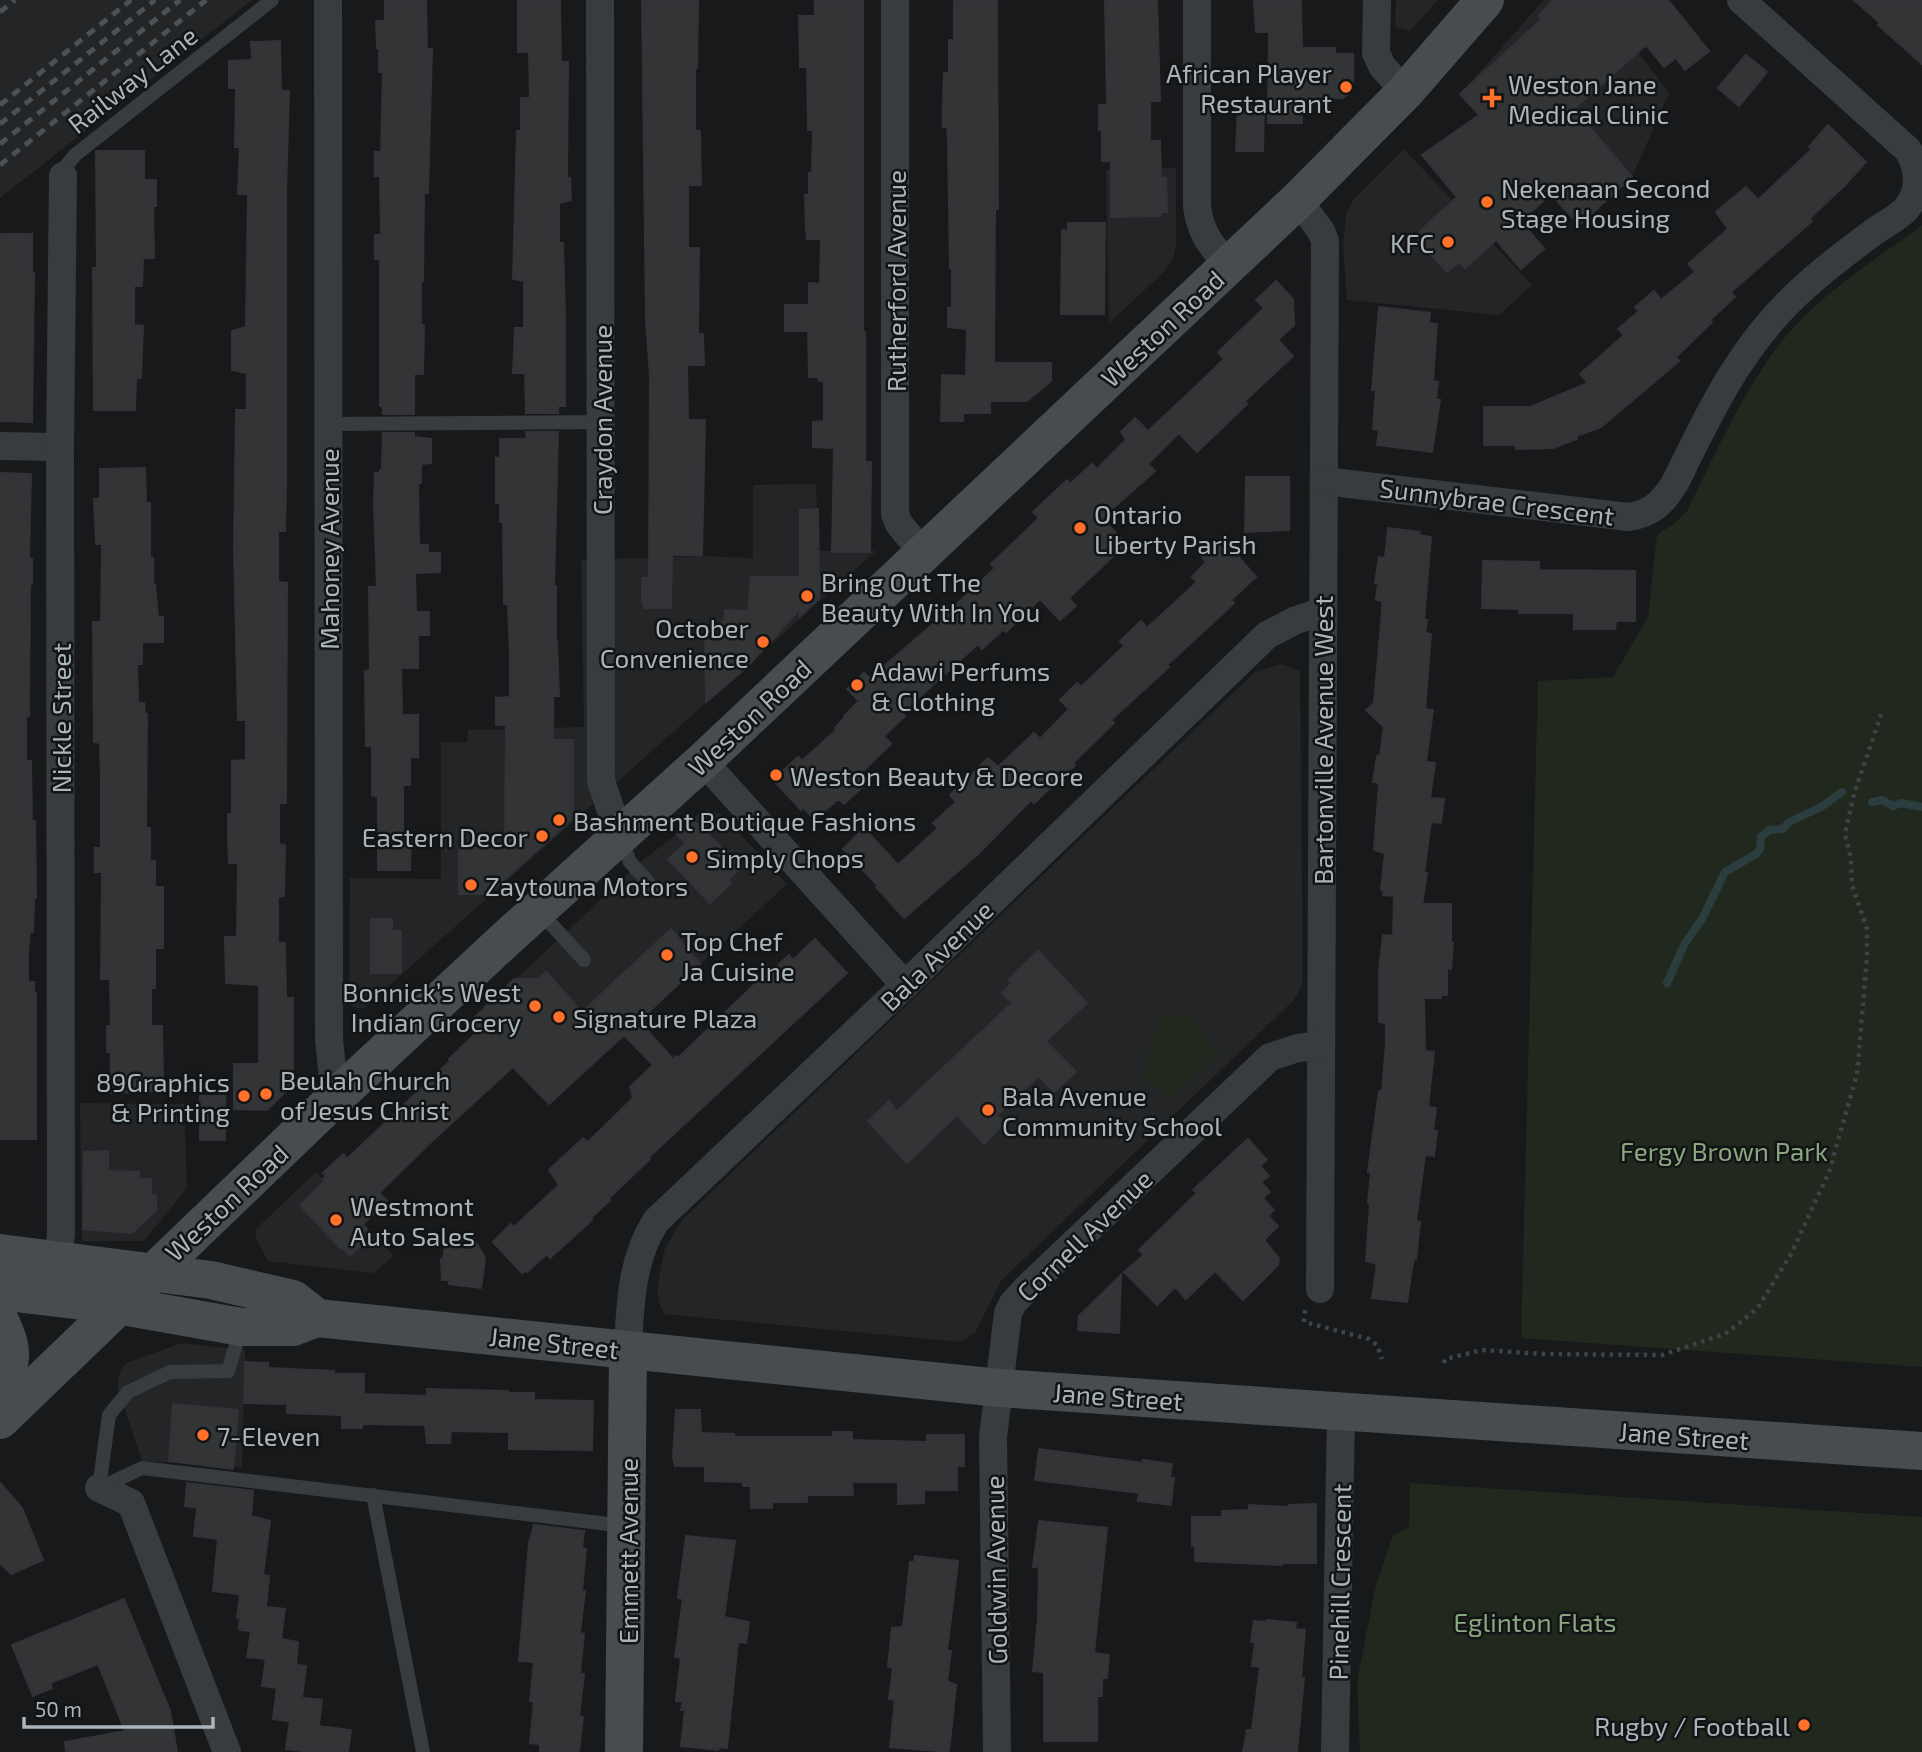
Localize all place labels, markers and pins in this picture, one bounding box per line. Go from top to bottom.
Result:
place label: African Player Restaurant [1166,57,1332,118]
place label: Weston Jane Medical Clinic [1508,68,1669,129]
marker: African Player Restaurant [1338,79,1354,95]
marker: Weston Jane Medical Clinic [1482,88,1502,108]
place label: Nekenaan Second Stage Housing [1501,172,1710,233]
marker: Nekenaan Second Stage Housing [1479,194,1495,210]
place label: KFC [1390,227,1434,258]
marker: KFC [1440,234,1456,250]
place label: Ontario Liberty Parish [1094,498,1257,559]
marker: Ontario Liberty Parish [1072,520,1088,536]
place label: Bring Out The Beauty With In You [821,566,1040,627]
marker: Bring Out The Beauty With In You [799,588,815,604]
place label: October Convenience [600,612,749,673]
marker: October Convenience [755,634,771,650]
place label: Adawi Perfums & Clothing [871,655,1050,716]
marker: Adawi Perfums & Clothing [849,677,865,693]
place label: Weston Beauty & Decore [790,760,1083,791]
marker: Weston Beauty & Decore [768,767,784,783]
place label: Bashment Boutique Fashions [573,805,916,836]
marker: Bashment Boutique Fashions [551,812,567,828]
place label: Eastern Decor [362,821,528,852]
marker: Eastern Decor [534,828,550,844]
place label: Simply Chops [706,842,864,873]
marker: Simply Chops [684,849,700,865]
place label: Zaytouna Motors [485,870,688,901]
marker: Zaytouna Motors [463,877,479,893]
place label: Top Chef Ja Cuisine [681,925,795,986]
marker: Top Chef Ja Cuisine [659,947,675,963]
place label: Bonnick’s West Indian Grocery [342,976,521,1037]
marker: Bonnick’s West Indian Grocery [527,998,543,1014]
place label: Signature Plaza [573,1002,757,1033]
marker: Signature Plaza [551,1009,567,1025]
place label: Beulah Church of Jesus Christ [280,1064,450,1125]
place label: 89Graphics & Printing [96,1066,230,1127]
place label: Bala Avenue Community School [1002,1080,1222,1141]
marker: Beulah Church of Jesus Christ [258,1086,274,1102]
marker: 89Graphics & Printing [236,1088,252,1104]
marker: Bala Avenue Community School [980,1102,996,1118]
place label: Westmont Auto Sales [350,1190,475,1251]
marker: Westmont Auto Sales [328,1212,344,1228]
place label: 7-Eleven [217,1420,320,1451]
marker: 7-Eleven [195,1427,211,1443]
place label: Rugby / Football [1594,1710,1790,1741]
marker: Rugby / Football [1796,1717,1812,1733]

